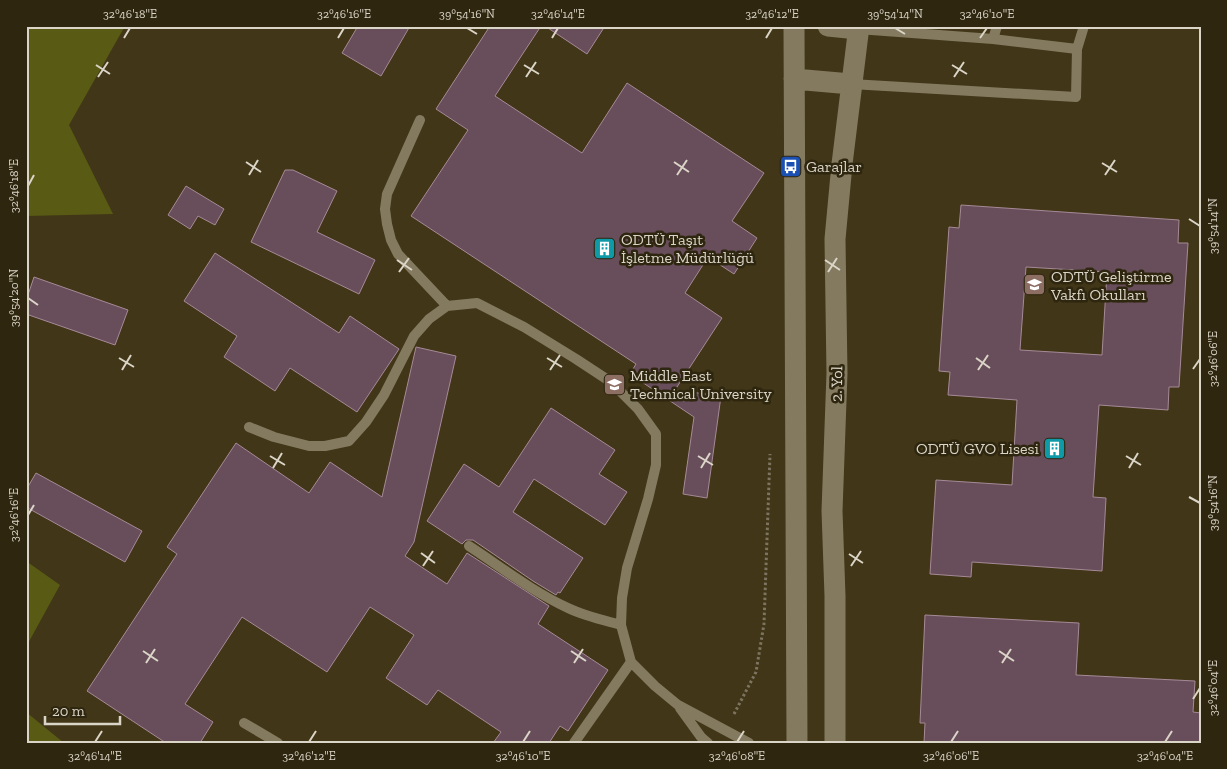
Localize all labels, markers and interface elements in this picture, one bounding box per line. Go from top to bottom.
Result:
text: 32°46'18"E [103,7,157,21]
text: 32°46'16"E [317,7,371,21]
text: 39°54'16"N [439,7,495,21]
text: 32°46'14"E [531,7,585,21]
text: 32°46'12"E [745,7,799,21]
text: 39°54'14"N [867,7,923,21]
text: 32°46'10"E [960,7,1014,21]
bus stop icon: Garajlar [778,154,802,178]
place label: Garajlar [806,157,862,176]
text: 32°46'18"E [7,159,21,213]
text: 39°54'14"N [1206,198,1220,254]
place label: ODTÜ Taşıt İşletme Müdürlüğü [621,230,754,267]
building icon: ODTÜ Taşıt İşletme Müdürlüğü [593,236,617,260]
place label: ODTÜ Geliştirme Vakfı Okulları [1050,267,1172,304]
text: 39°54'20"N [7,269,21,327]
school or university icon: ODTÜ Geliştirme Vakfı Okulları [1023,273,1047,297]
text: 32°46'06"E [1206,331,1220,387]
place label: Middle East Technical University [630,366,773,403]
street label: 2. Yol [827,366,846,402]
school or university icon: Middle East Technical University [602,372,626,396]
building icon: ODTÜ GVO Lisesi [1043,436,1067,460]
place label: ODTÜ GVO Lisesi [916,439,1040,458]
text: 39°54'16"N [1206,475,1220,531]
text: 32°46'16"E [7,488,21,542]
text: 32°46'04"E [1206,660,1220,716]
scale bar [45,694,120,726]
text: 20 m [52,702,85,720]
text: 32°46'14"E [68,749,122,763]
text: 32°46'12"E [282,749,336,763]
text: 32°46'10"E [496,749,550,763]
text: 32°46'08"E [709,749,765,763]
text: 32°46'06"E [923,749,979,763]
text: 32°46'04"E [1137,749,1193,763]

